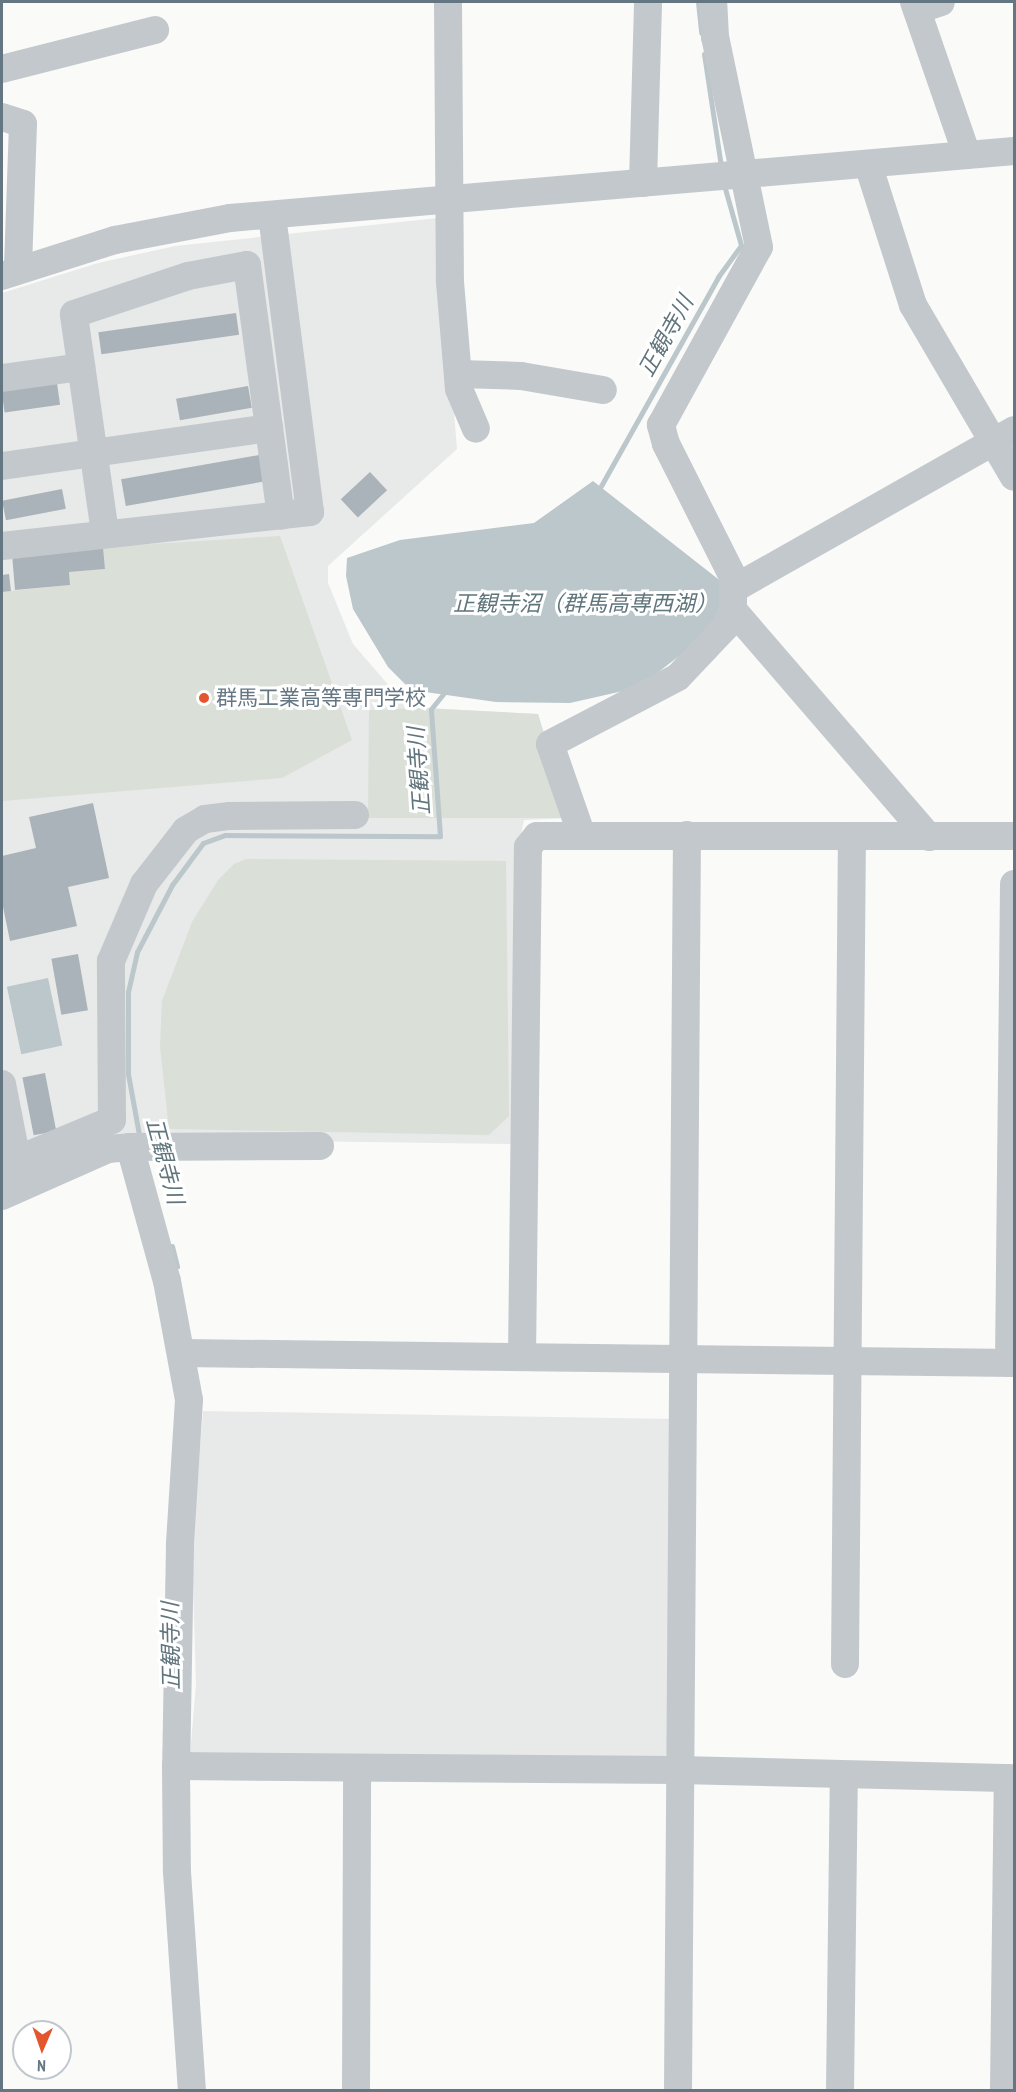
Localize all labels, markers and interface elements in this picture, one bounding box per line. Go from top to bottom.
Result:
water label: 正観寺川 [633,291,699,381]
water label: 正観寺沼（群馬高専西湖） [453,591,717,617]
place label: 群馬工業高等専門学校 [216,685,426,711]
marker: 群馬工業高等専門学校 [197,691,211,705]
water label: 正観寺川 [403,726,435,816]
water label: 正観寺川 [141,1115,189,1207]
water label: 正観寺川 [157,1602,185,1690]
north arrow [12,2020,72,2080]
text: N [37,2056,46,2076]

